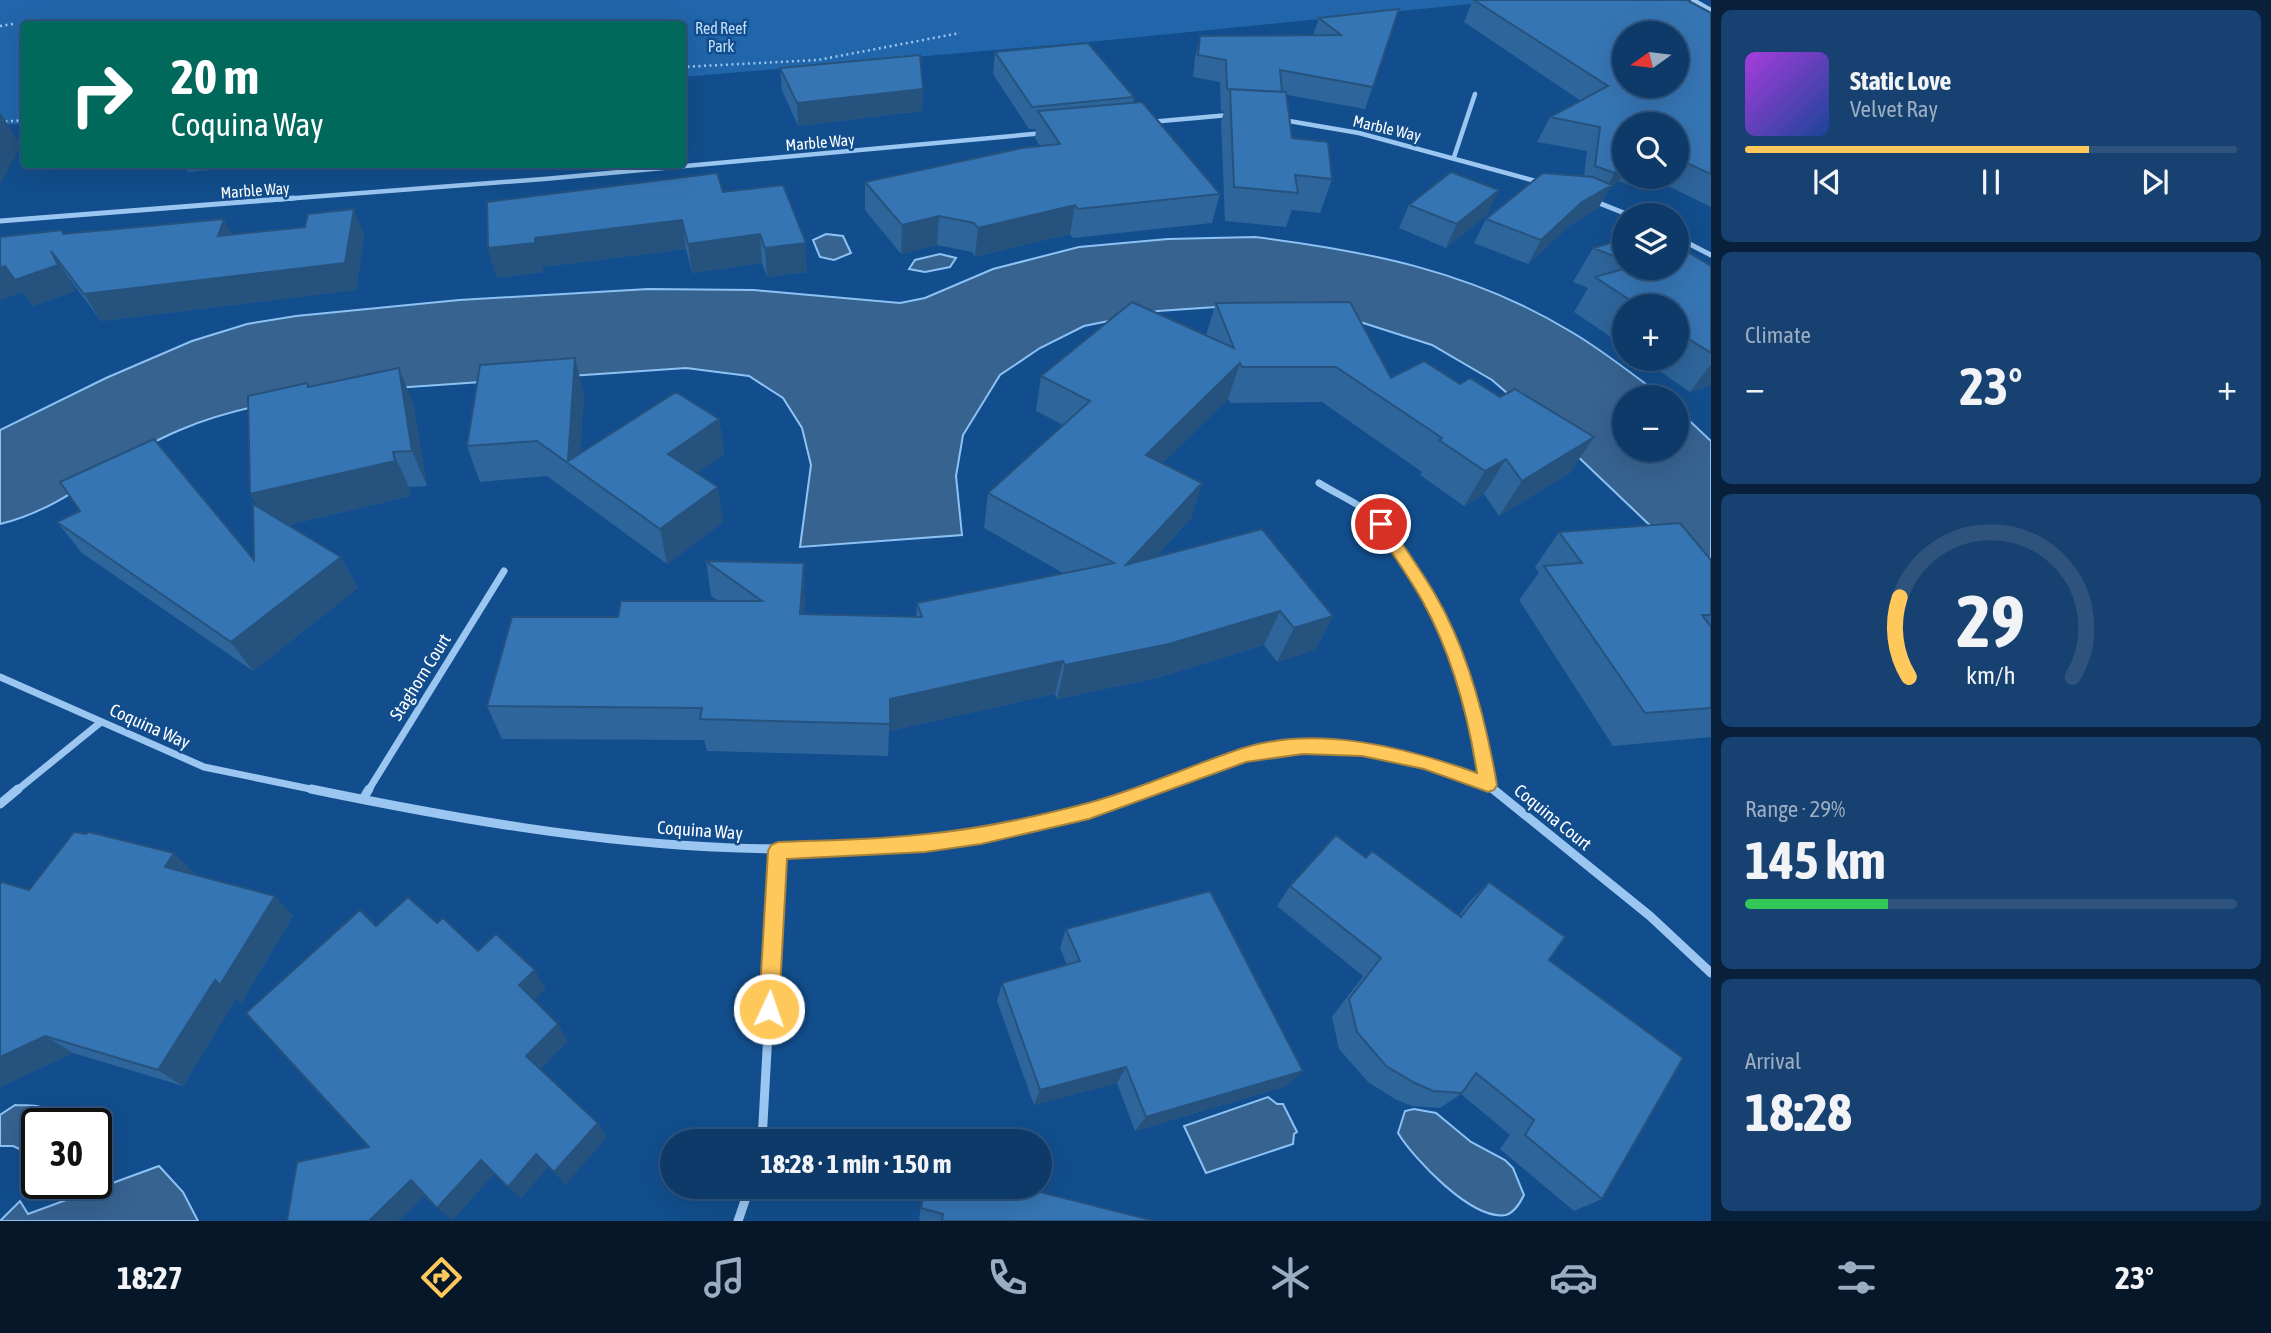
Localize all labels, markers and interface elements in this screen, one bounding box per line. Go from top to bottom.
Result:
park label: Red Reef Park [695,19,747,55]
north arrow [1612,21,1689,98]
map controls [1612,21,1689,462]
text: 20 m [171,48,259,104]
icon: right [56,49,147,140]
text: Static Love [1850,66,1951,96]
text: Velvet Ray [1850,96,1938,122]
text: Coquina Way [171,106,324,143]
street label: Marble Way [1351,111,1423,146]
button: search [1612,112,1689,189]
street label: Marble Way [785,130,856,155]
icon: previous [1808,163,1846,201]
icon: pause [1972,163,2010,201]
icon: next [2136,163,2174,201]
street label: Marble Way [220,179,291,202]
button: layers [1612,203,1689,280]
button: + [1612,294,1689,371]
text: Climate [1745,322,1811,348]
text: 23° [1959,356,2023,416]
text: − [1745,365,1765,408]
text: + [2217,365,2237,408]
button: − [1612,385,1689,462]
pin [1351,494,1411,554]
icon: arrive [1362,505,1400,543]
text: 29 [1957,579,2025,662]
street label: Staghorn Court [385,630,455,724]
text: km/h [1966,660,2016,688]
street label: Coquina Way [107,699,193,753]
street label: Coquina Court [1510,780,1596,854]
text: Range · 29% [1745,796,1845,822]
street label: Coquina Way [656,817,744,843]
text: 145 km [1745,830,1886,890]
position arrow [732,972,806,1046]
text: Arrival [1745,1048,1801,1074]
text: 18:28 [1745,1082,1852,1142]
speed limit sign: 30 [21,1108,112,1199]
text: 18:28 · 1 min · 150 m [761,1149,951,1179]
icon: directions [417,1253,466,1302]
icon: music [700,1253,749,1302]
icon: phone [983,1253,1032,1302]
icon: climate [1266,1253,1315,1302]
icon: car [1549,1253,1598,1302]
icon: filters [1832,1253,1881,1302]
text: 18:27 [117,1259,183,1296]
text: 23° [2115,1259,2154,1296]

